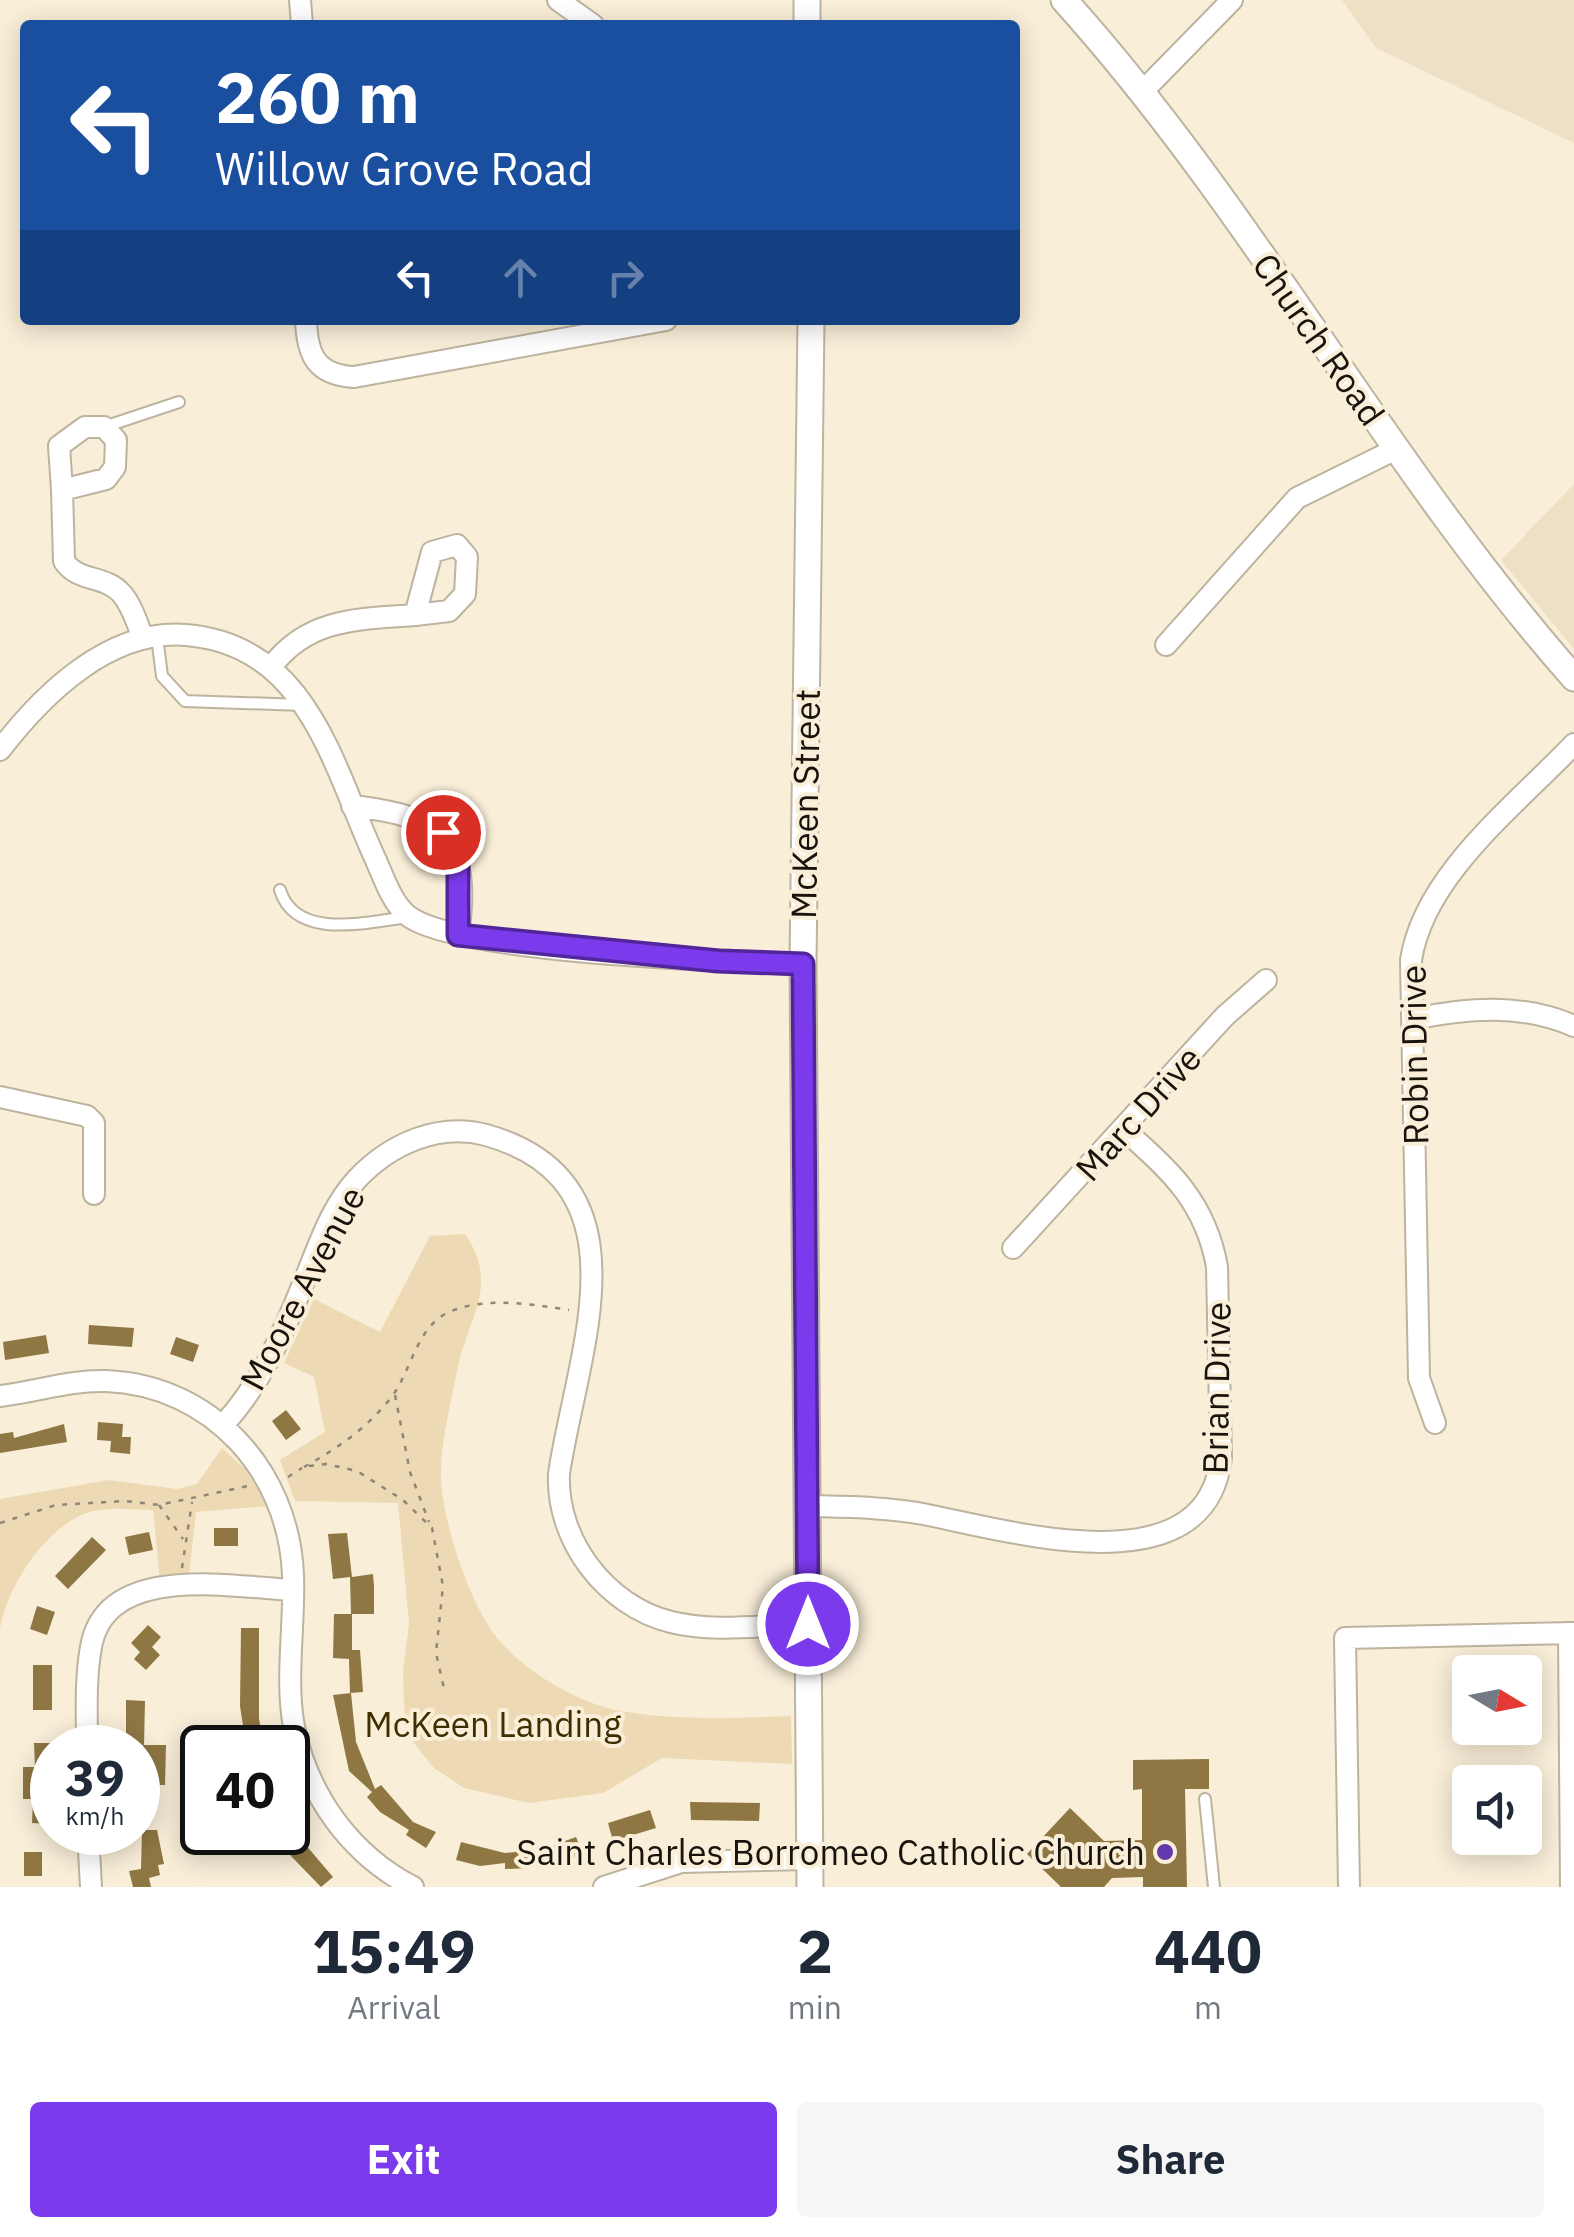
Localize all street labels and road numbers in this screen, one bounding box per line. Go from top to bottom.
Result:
street label: Church Road [1243,244,1395,434]
street label: McKeen Street [780,689,830,919]
street label: Robin Drive [1389,965,1439,1145]
street label: Marc Drive [1065,1036,1211,1190]
street label: Moore Avenue [229,1178,375,1398]
street label: Brian Drive [1191,1301,1241,1475]

